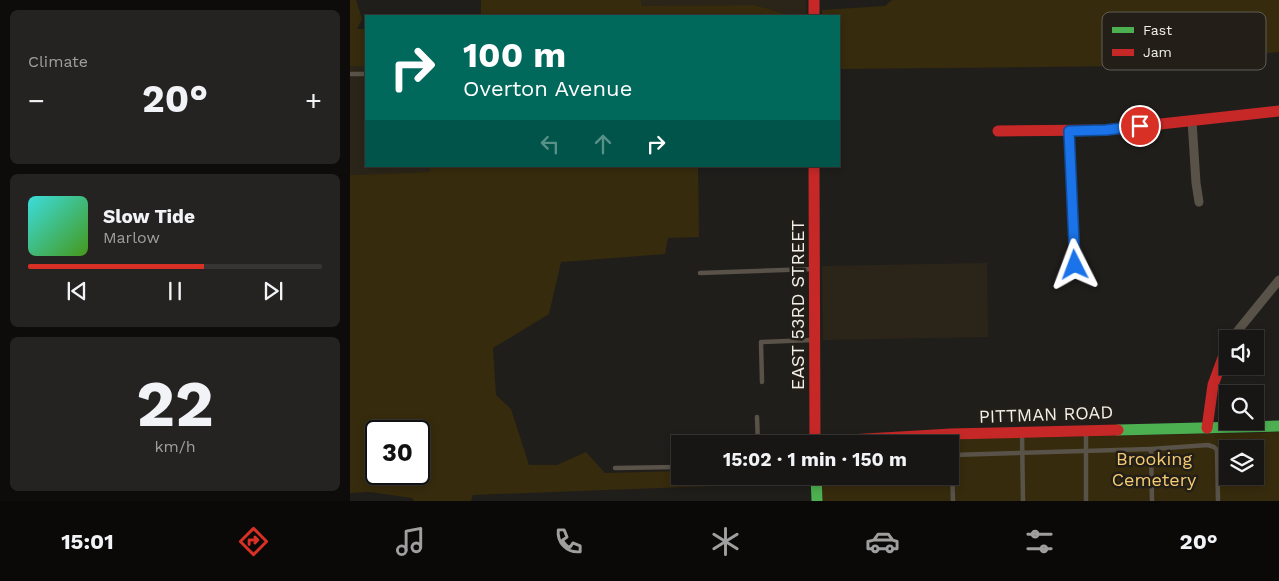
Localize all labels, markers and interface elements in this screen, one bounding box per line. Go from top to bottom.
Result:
legend [1102,12,1266,70]
text: Fast [1143,22,1172,38]
text: 100 m [463,34,566,76]
icon: right [380,35,445,100]
text: Jam [1143,44,1172,60]
text: Climate [28,52,88,71]
text: Overton Avenue [463,76,632,101]
text: 20° [142,77,208,121]
text: − [28,84,45,117]
text: + [305,84,322,117]
pin [1119,105,1161,147]
icon: arrive [1126,112,1154,140]
icon: left [536,130,564,158]
icon: ahead [589,130,617,158]
icon: right [642,130,670,158]
text: Slow Tide [103,205,195,228]
street label: EAST 53RD STREET [787,220,808,390]
text: Marlow [103,228,160,247]
position arrow [1048,238,1100,290]
icon: previous [63,277,91,305]
icon: pause [161,277,189,305]
icon: next [259,277,287,305]
map controls [1219,330,1264,485]
button: sound [1219,330,1264,375]
text: 22 [136,366,214,442]
button: search [1219,385,1264,430]
street label: PITTMAN ROAD [978,401,1114,427]
speed limit sign: 30 [365,420,430,485]
text: km/h [154,437,196,456]
button: layers [1219,440,1264,485]
text: 15:02 · 1 min · 150 m [723,448,907,471]
park label: Brooking Cemetery [1112,448,1197,490]
icon: directions [236,524,271,559]
icon: music [393,524,428,559]
icon: phone [551,524,586,559]
icon: climate [708,524,743,559]
icon: car [865,524,900,559]
icon: filters [1022,524,1057,559]
text: 15:01 [61,529,114,554]
text: 20° [1180,529,1218,554]

